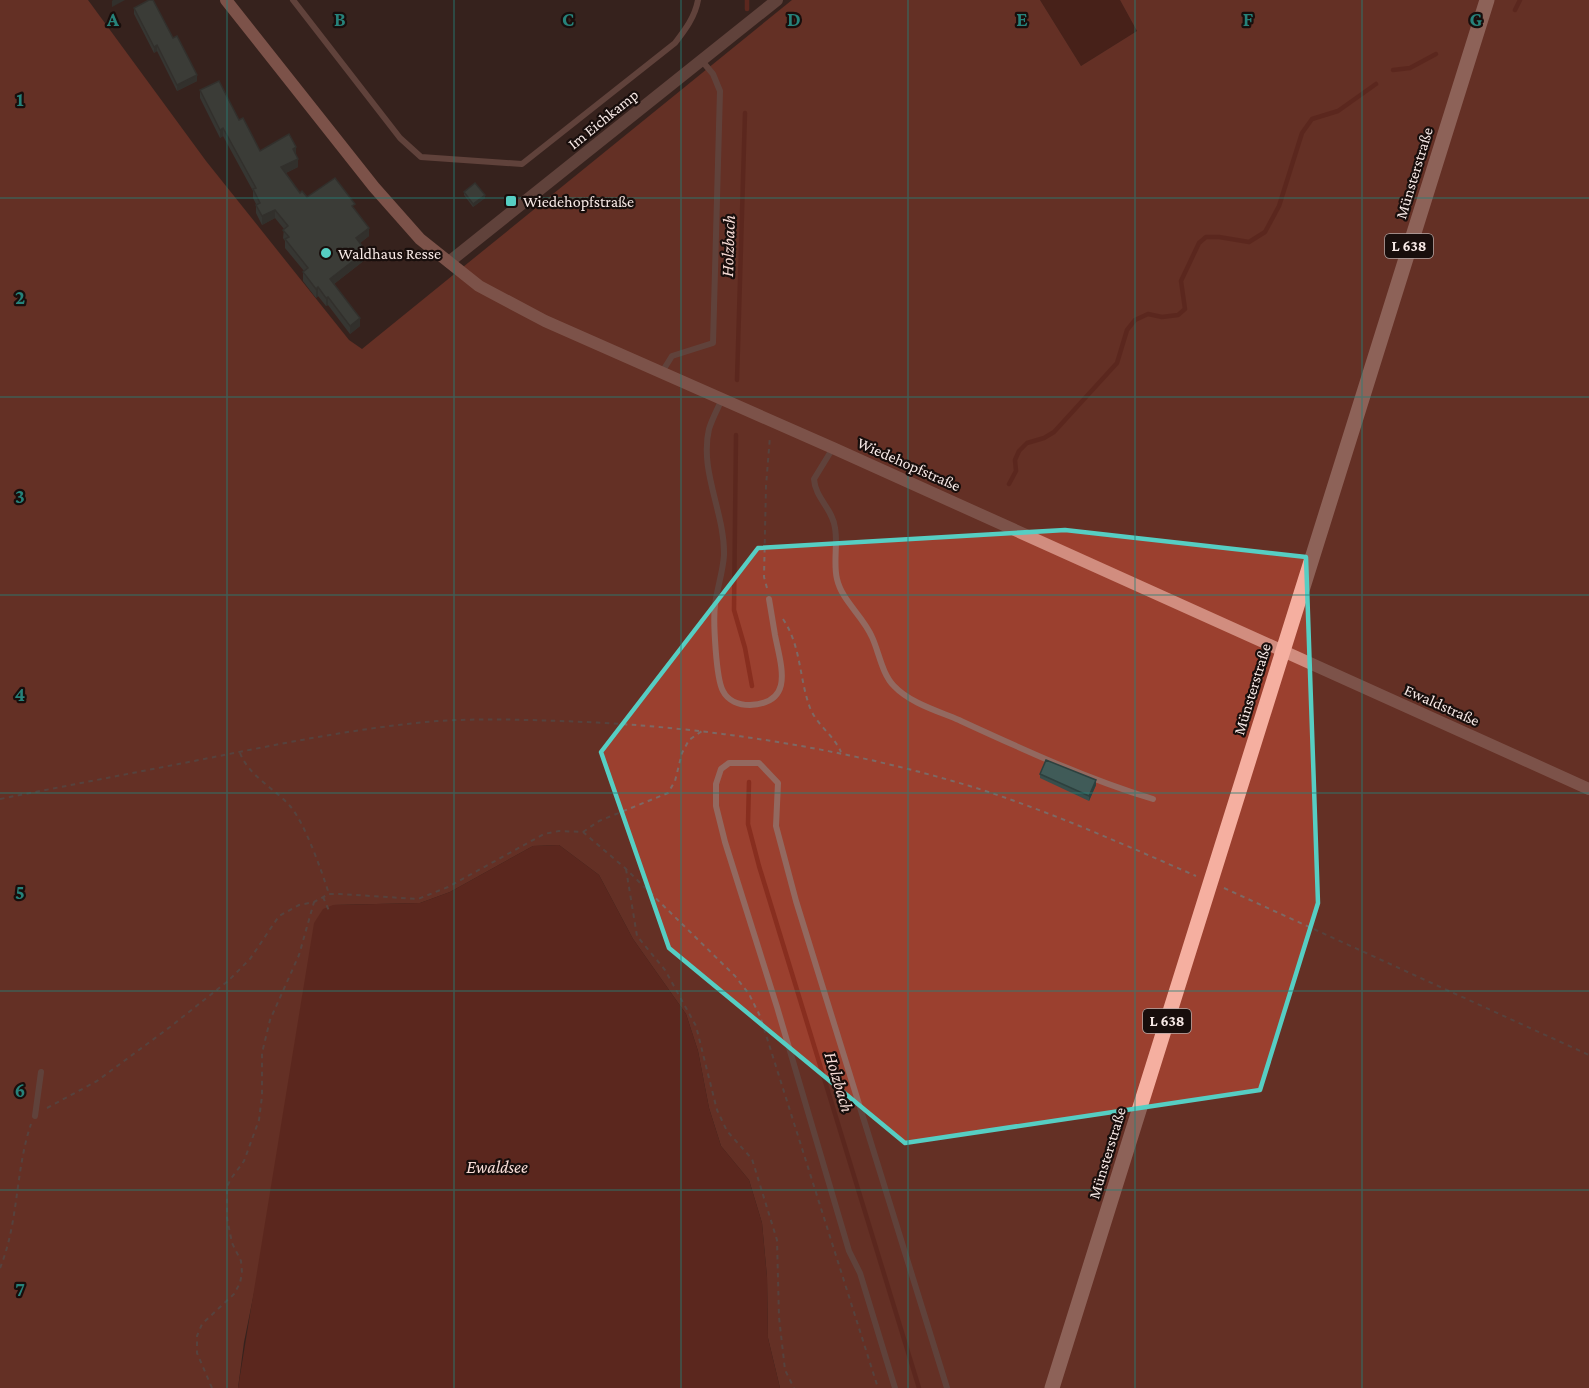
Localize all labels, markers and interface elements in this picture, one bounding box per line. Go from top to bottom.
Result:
text: A [106,8,120,30]
text: B [334,8,346,30]
text: C [562,8,574,30]
text: D [787,8,801,30]
text: E [1016,8,1028,30]
text: F [1243,8,1254,30]
text: G [1470,8,1483,30]
street label: Im Eichkamp [565,86,642,153]
text: 1 [16,88,24,110]
street label: Münsterstraße [1392,125,1436,221]
place label: Wiedehopfstraße [523,193,634,211]
marker: Wiedehopfstraße [504,194,518,208]
water label: Holzbach [717,214,739,277]
road number: L 638 [1385,234,1433,258]
place label: Waldhaus Resse [338,245,441,262]
marker: Waldhaus Resse [319,246,333,260]
text: 2 [15,286,25,308]
street label: Wiedehopfstraße [854,434,963,495]
text: 3 [15,485,25,507]
street label: Münsterstraße [1230,641,1274,737]
street label: Ewaldstraße [1402,681,1482,729]
text: 4 [15,683,26,705]
text: 5 [15,881,25,903]
road number: L 638 [1143,1009,1191,1033]
water label: Holzbach [820,1049,858,1115]
text: 6 [15,1079,25,1101]
street label: Münsterstraße [1085,1105,1129,1201]
water label: Ewaldsee [466,1157,528,1177]
text: 7 [15,1278,25,1300]

